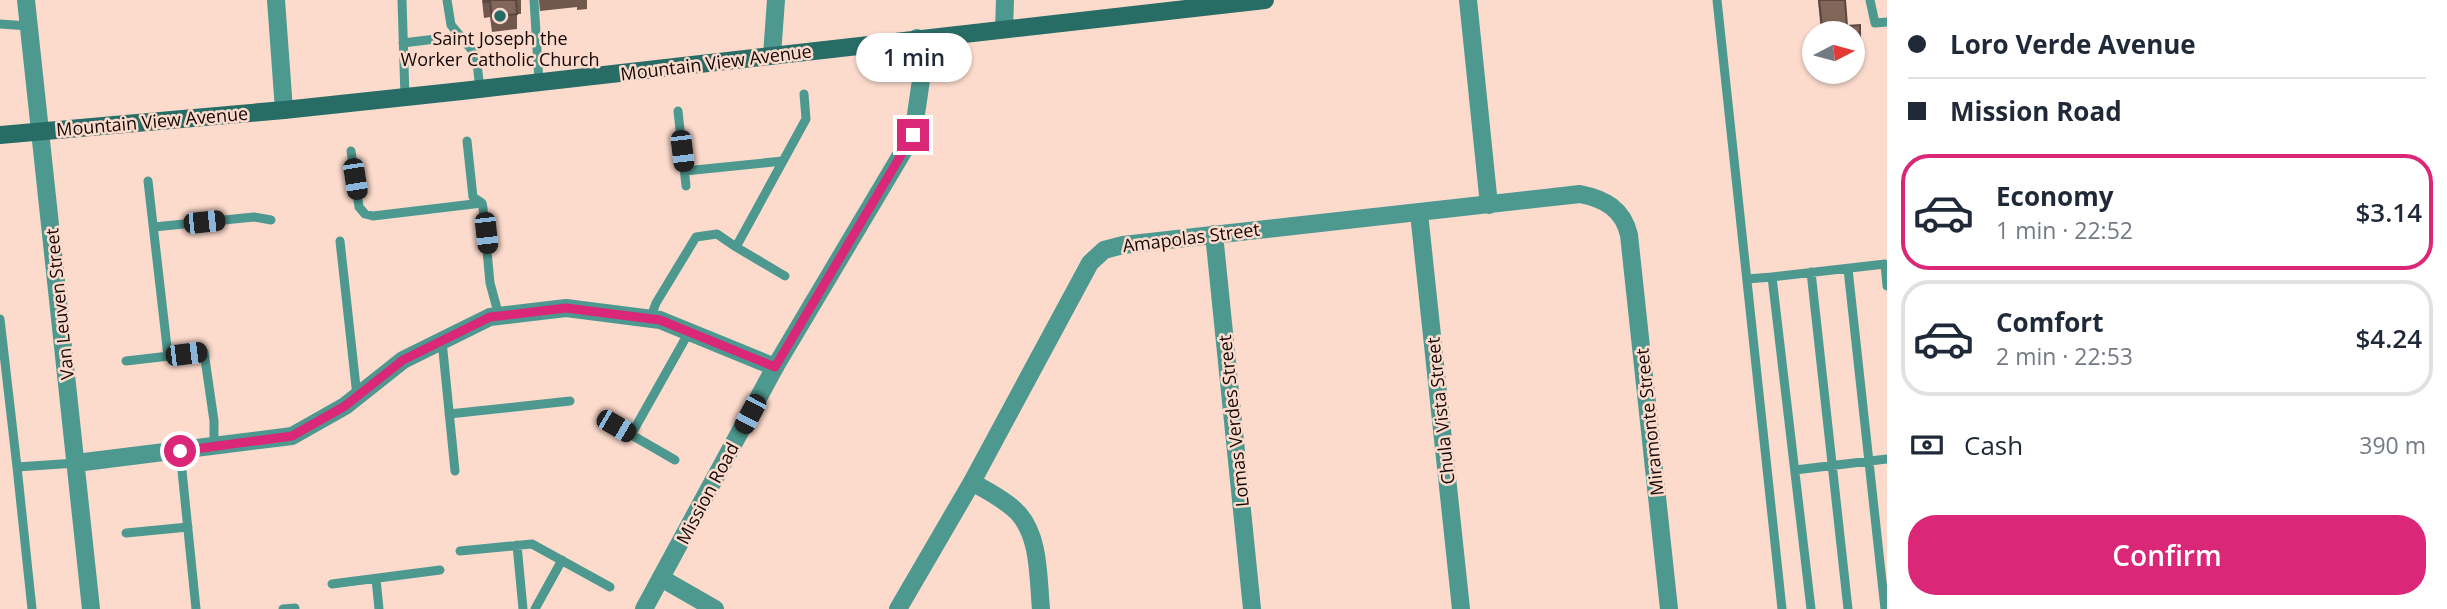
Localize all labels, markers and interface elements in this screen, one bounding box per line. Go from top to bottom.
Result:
marker: Saint Joseph the Worker Catholic Church [492,8,508,24]
north arrow [1802,21,1866,84]
map controls [1802,21,1865,84]
place label: Saint Joseph the Worker Catholic Church [401,26,599,71]
text: Loro Verde Avenue [1950,26,2196,62]
callout: 1 min [855,33,971,82]
street label: Mountain View Avenue [619,38,813,86]
text: 1 min [883,41,945,73]
text: Mission Road [1950,93,2122,129]
street label: Mountain View Avenue [55,101,249,141]
route end [897,119,929,151]
car [670,129,695,173]
car [342,157,369,201]
text: Economy [1996,178,2114,214]
icon: car [1912,181,1975,244]
text: $3.14 [2355,194,2422,230]
car [183,209,226,235]
car [474,211,499,255]
text: 1 min · 22:52 [1996,214,2133,246]
street label: Amapolas Street [1121,217,1261,257]
street label: Van Leuven Street [39,227,79,381]
text: Comfort [1996,304,2103,340]
icon: car [1912,307,1975,370]
text: $4.24 [2355,320,2422,356]
street label: Lomas Verdes Street [1212,334,1254,508]
street label: Chula Vista Street [1420,336,1460,486]
text: 2 min · 22:53 [1996,340,2133,372]
car [164,341,209,367]
street label: Miramonte Street [1629,347,1669,497]
car [731,391,770,437]
car [593,406,640,446]
icon: cash [1908,426,1946,464]
text: Cash [1964,427,2023,463]
text: 390 m [2359,429,2426,461]
route start [164,435,196,467]
street label: Mission Road [670,438,744,548]
button: Confirm [1908,515,2426,595]

